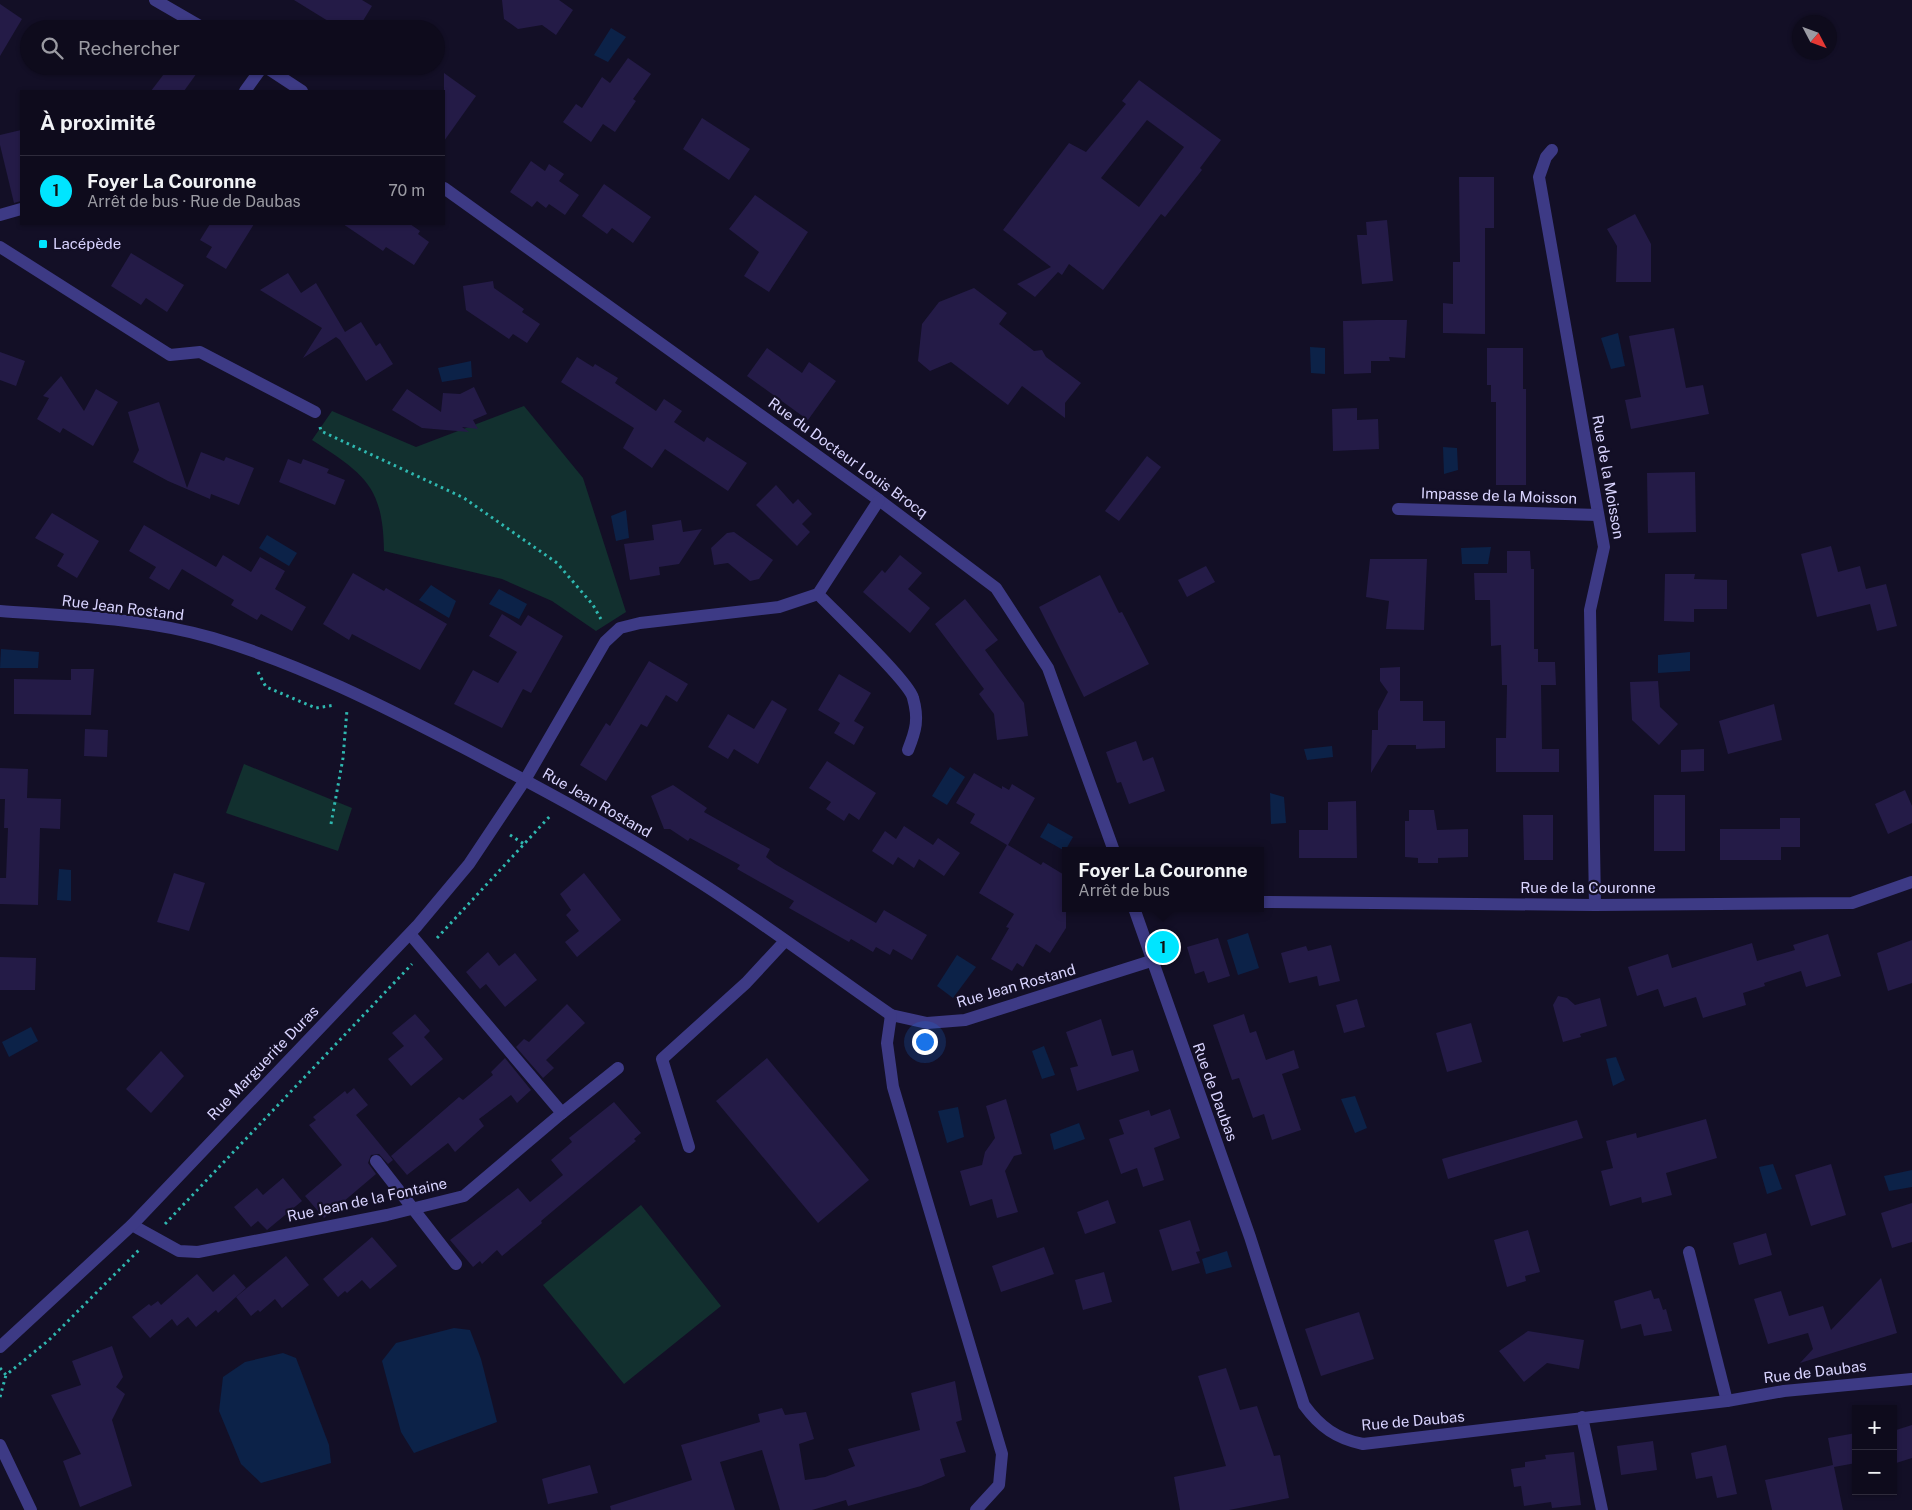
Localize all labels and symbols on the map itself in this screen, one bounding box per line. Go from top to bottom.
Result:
north arrow [1792,15,1837,60]
place label: Lacépède [53,235,121,252]
marker: Lacépède [37,238,49,250]
street label: Rue du Docteur Louis Brocq [765,394,931,521]
street label: Rue de la Moisson [1589,414,1628,540]
street label: Impasse de la Moisson [1421,484,1577,507]
street label: Rue Jean Rostand [61,592,185,623]
street label: Rue Jean Rostand [540,764,655,841]
street label: Rue de la Couronne [1520,879,1656,896]
pin: 1 [1147,928,1179,966]
street label: Rue Jean Rostand [954,960,1077,1011]
street label: Rue Marguerite Duras [204,1002,322,1123]
your location [912,1029,938,1055]
street label: Rue de Daubas [1190,1040,1241,1143]
street label: Rue Jean de la Fontaine [285,1174,449,1225]
street label: Rue de Daubas [1762,1357,1867,1386]
street label: Rue de Daubas [1361,1408,1465,1433]

